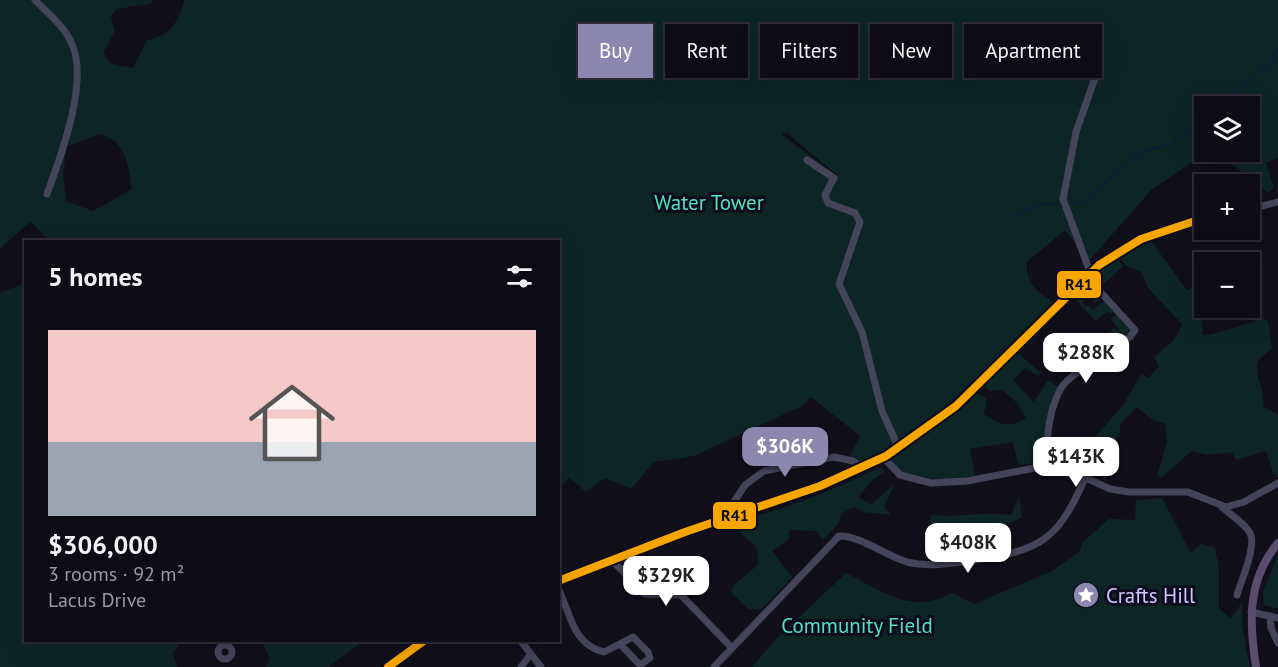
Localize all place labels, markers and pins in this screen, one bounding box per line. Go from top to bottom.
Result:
pin: $288K [1044,333,1128,384]
pin: $306K [743,427,827,478]
pin: $143K [1034,437,1118,488]
pin: $408K [926,523,1010,574]
pin: $329K [624,556,708,607]
place icon: Crafts Hill [1071,580,1101,610]
place label: Crafts Hill [1106,582,1195,609]

